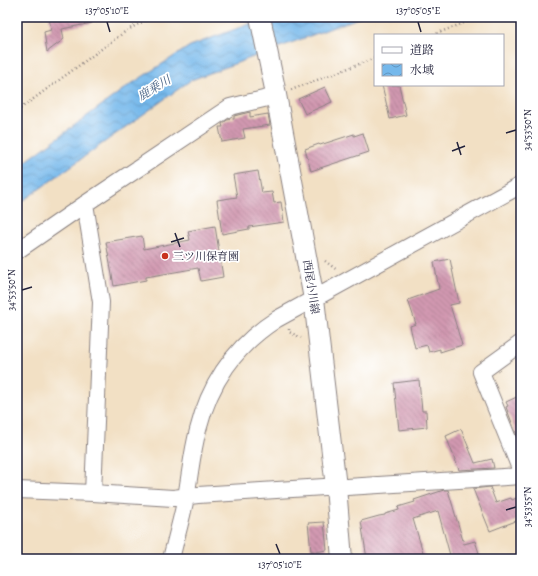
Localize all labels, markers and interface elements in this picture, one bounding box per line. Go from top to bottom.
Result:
text: 137°05'10"E [85,4,129,17]
text: 137°05'05"E [396,4,440,17]
legend [374,34,504,86]
text: 道路 [410,42,434,58]
text: 水域 [410,62,434,78]
water label: 鹿乗川 [134,71,175,104]
text: 34°53'50"N [521,109,534,151]
place label: 三ツ川保育園 [173,249,239,264]
marker: 三ツ川保育園 [160,251,170,261]
street label: 西尾小川線 [299,259,323,315]
text: 34°53'50"N [5,269,18,311]
text: 34°53'55"N [521,487,534,527]
text: 137°05'10"E [258,558,302,571]

